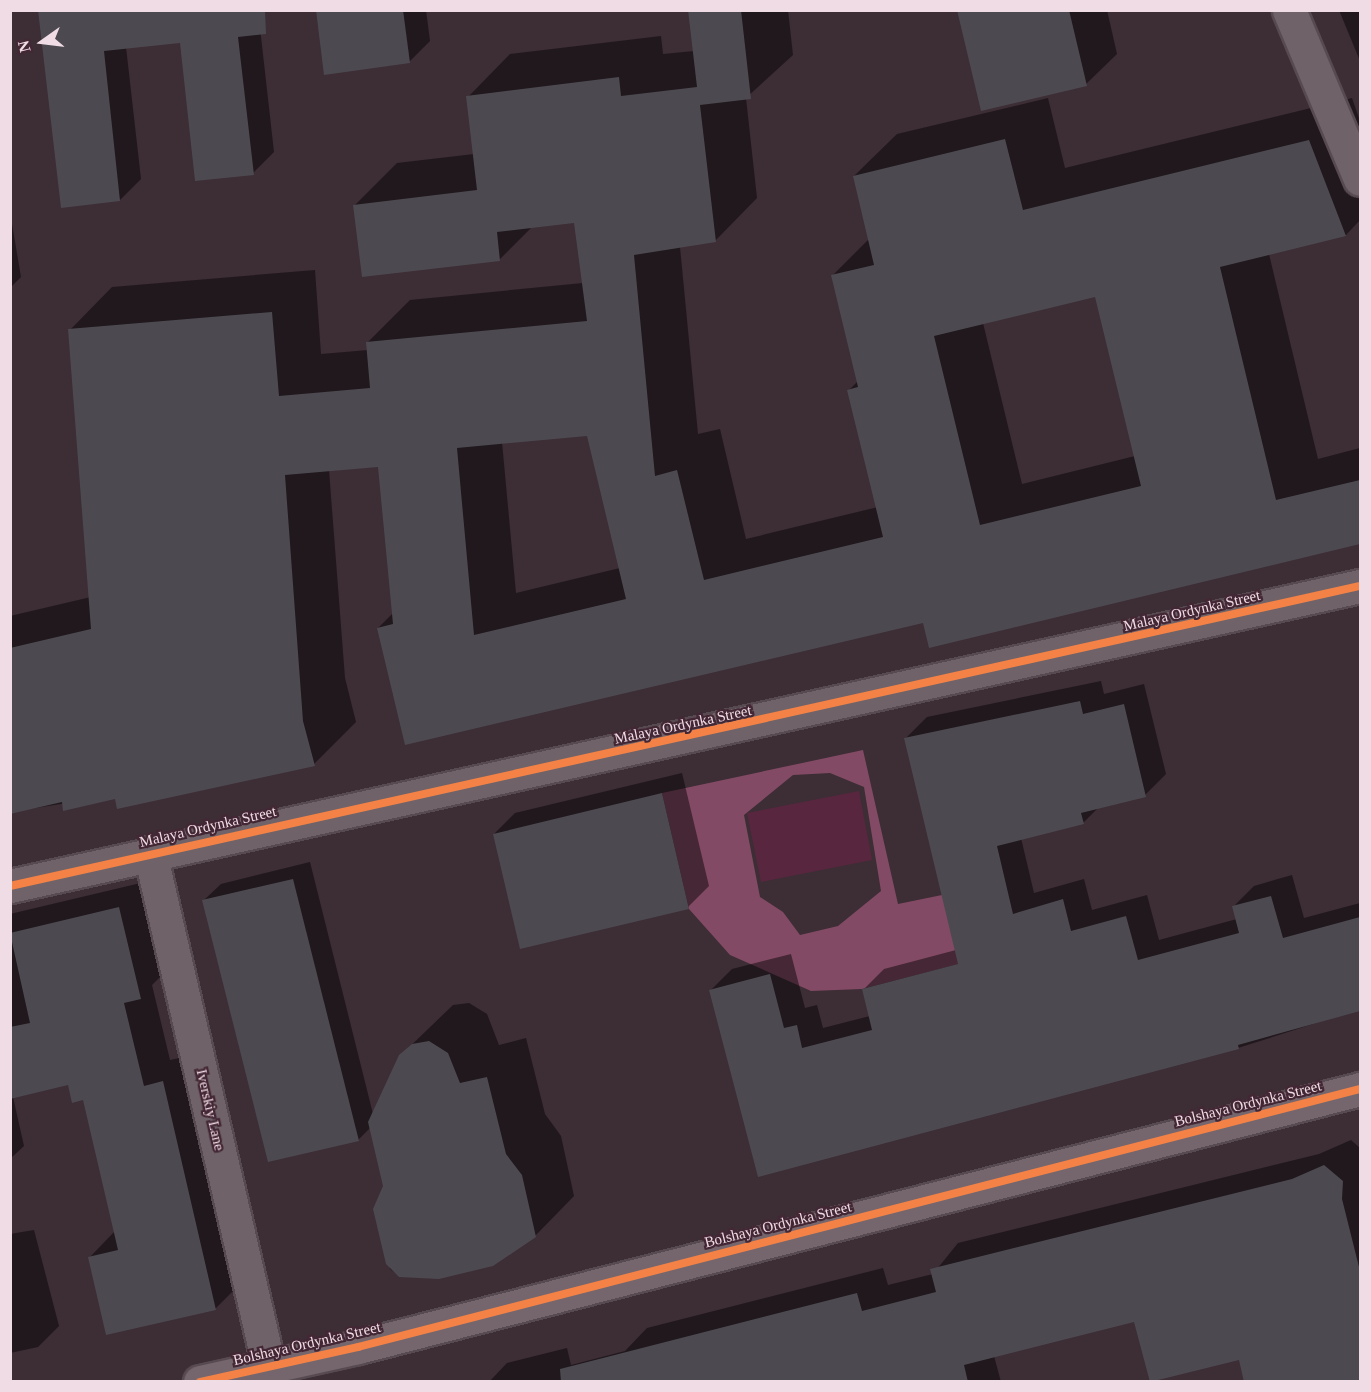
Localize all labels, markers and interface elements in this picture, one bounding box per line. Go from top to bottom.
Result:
north arrow [12,12,72,72]
text: N [14,39,34,54]
street label: Malaya Ordynka Street [1122,586,1262,636]
street label: Malaya Ordynka Street [613,702,753,748]
street label: Malaya Ordynka Street [138,802,278,852]
street label: Iverskiy Lane [192,1068,228,1152]
street label: Bolshaya Ordynka Street [1173,1077,1323,1131]
street label: Bolshaya Ordynka Street [703,1198,853,1252]
street label: Bolshaya Ordynka Street [232,1318,382,1370]

